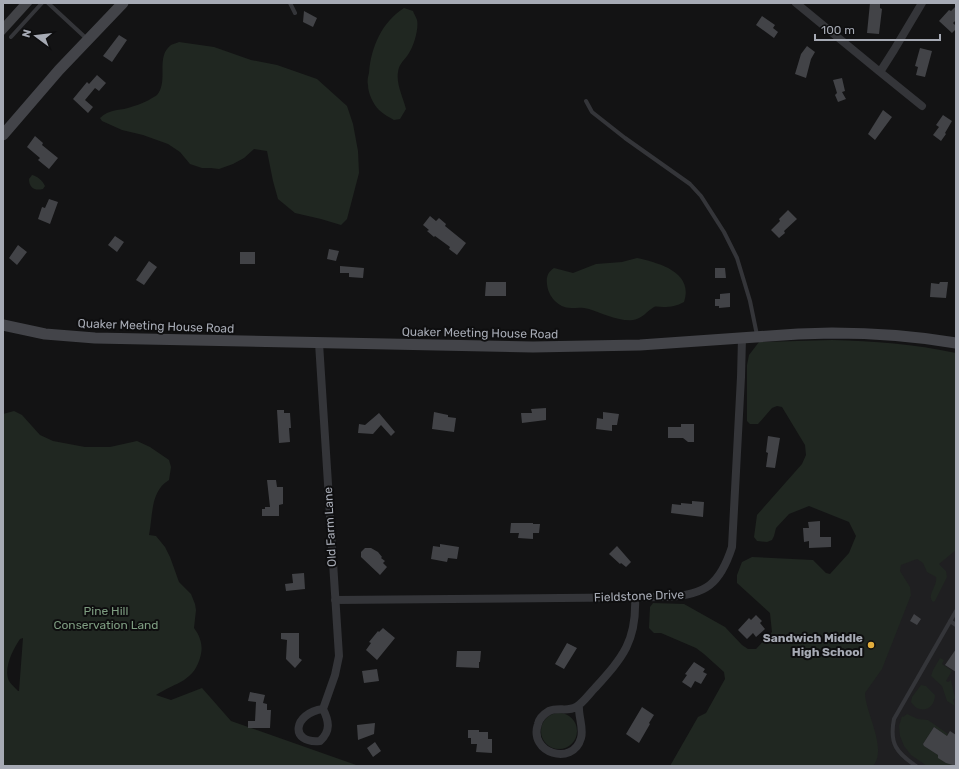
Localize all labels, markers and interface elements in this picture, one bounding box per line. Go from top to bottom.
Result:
north arrow [16,16,56,56]
scale bar [815,16,940,42]
text: 100 m [821,23,855,37]
text: N [20,28,34,39]
street label: Quaker Meeting House Road [77,316,235,336]
street label: Quaker Meeting House Road [402,325,558,341]
street label: Old Farm Lane [321,486,339,567]
street label: Fieldstone Drive [594,587,685,605]
park label: Pine Hill Conservation Land [53,604,159,632]
place label: Sandwich Middle High School [763,631,863,659]
marker: Sandwich Middle High School [866,640,876,650]

